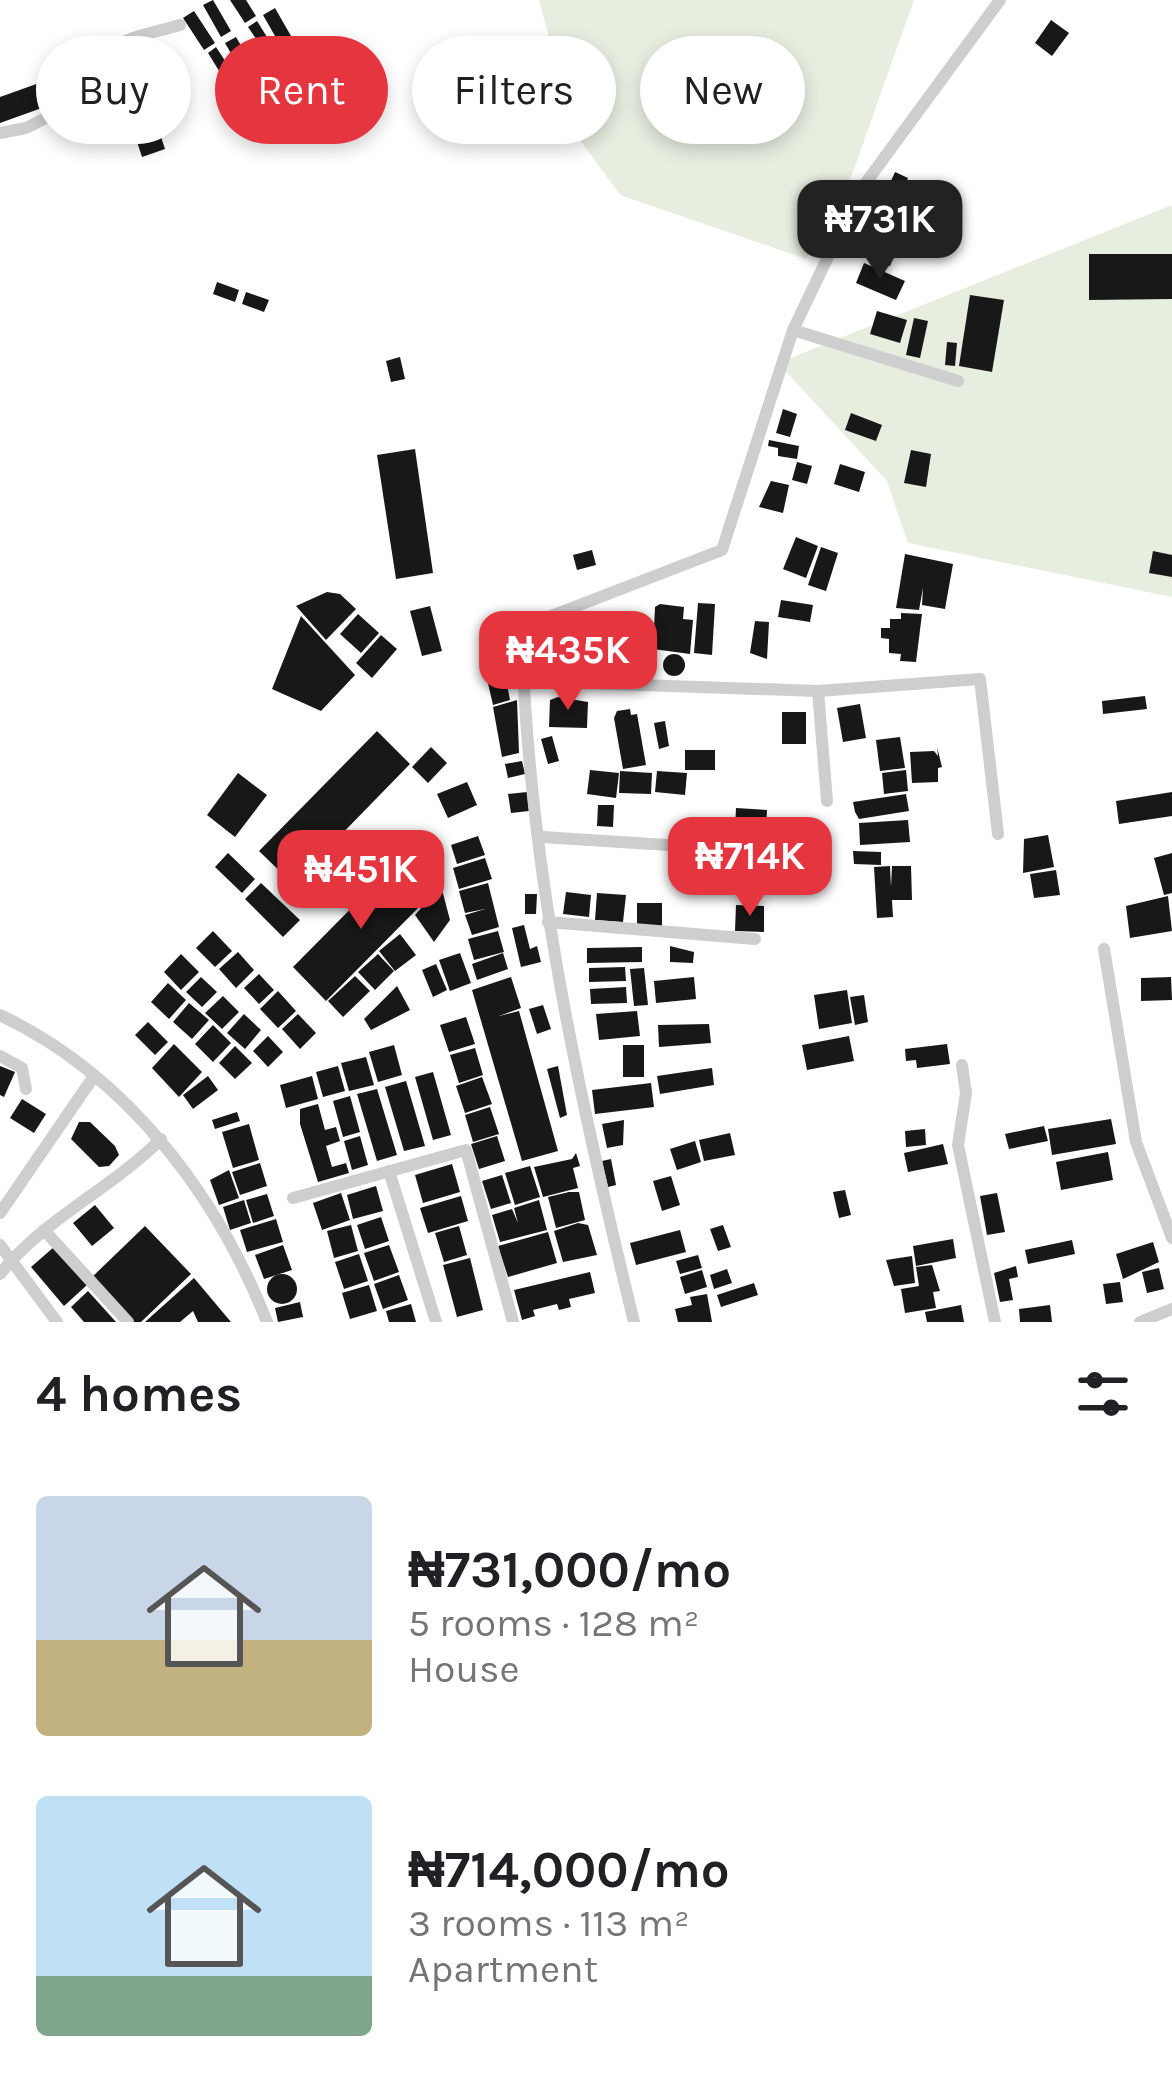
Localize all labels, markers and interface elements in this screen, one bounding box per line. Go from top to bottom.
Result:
chip: Buy [36,36,191,144]
chip: Rent [215,36,388,144]
chip: Filters [412,36,616,144]
chip: New [640,36,805,144]
pin: ₦731K [796,180,964,282]
text: ₦731K [824,196,936,242]
pin: ₦435K [484,611,652,713]
text: ₦435K [506,627,630,673]
pin: ₦714K [666,817,834,919]
pin: ₦451K [277,830,445,932]
text: ₦714K [695,833,805,879]
text: ₦451K [304,846,418,892]
icon: filters [1070,1361,1136,1427]
text: 4 homes [36,1364,242,1424]
text: ₦731,000/mo [408,1540,731,1600]
icon: home [132,1544,276,1688]
text: 5 rooms · 128 m² [408,1600,699,1646]
text: House [408,1646,520,1692]
text: ₦714,000/mo [408,1840,730,1900]
icon: home [132,1844,276,1988]
text: 3 rooms · 113 m² [408,1900,690,1946]
text: Apartment [408,1946,598,1992]

